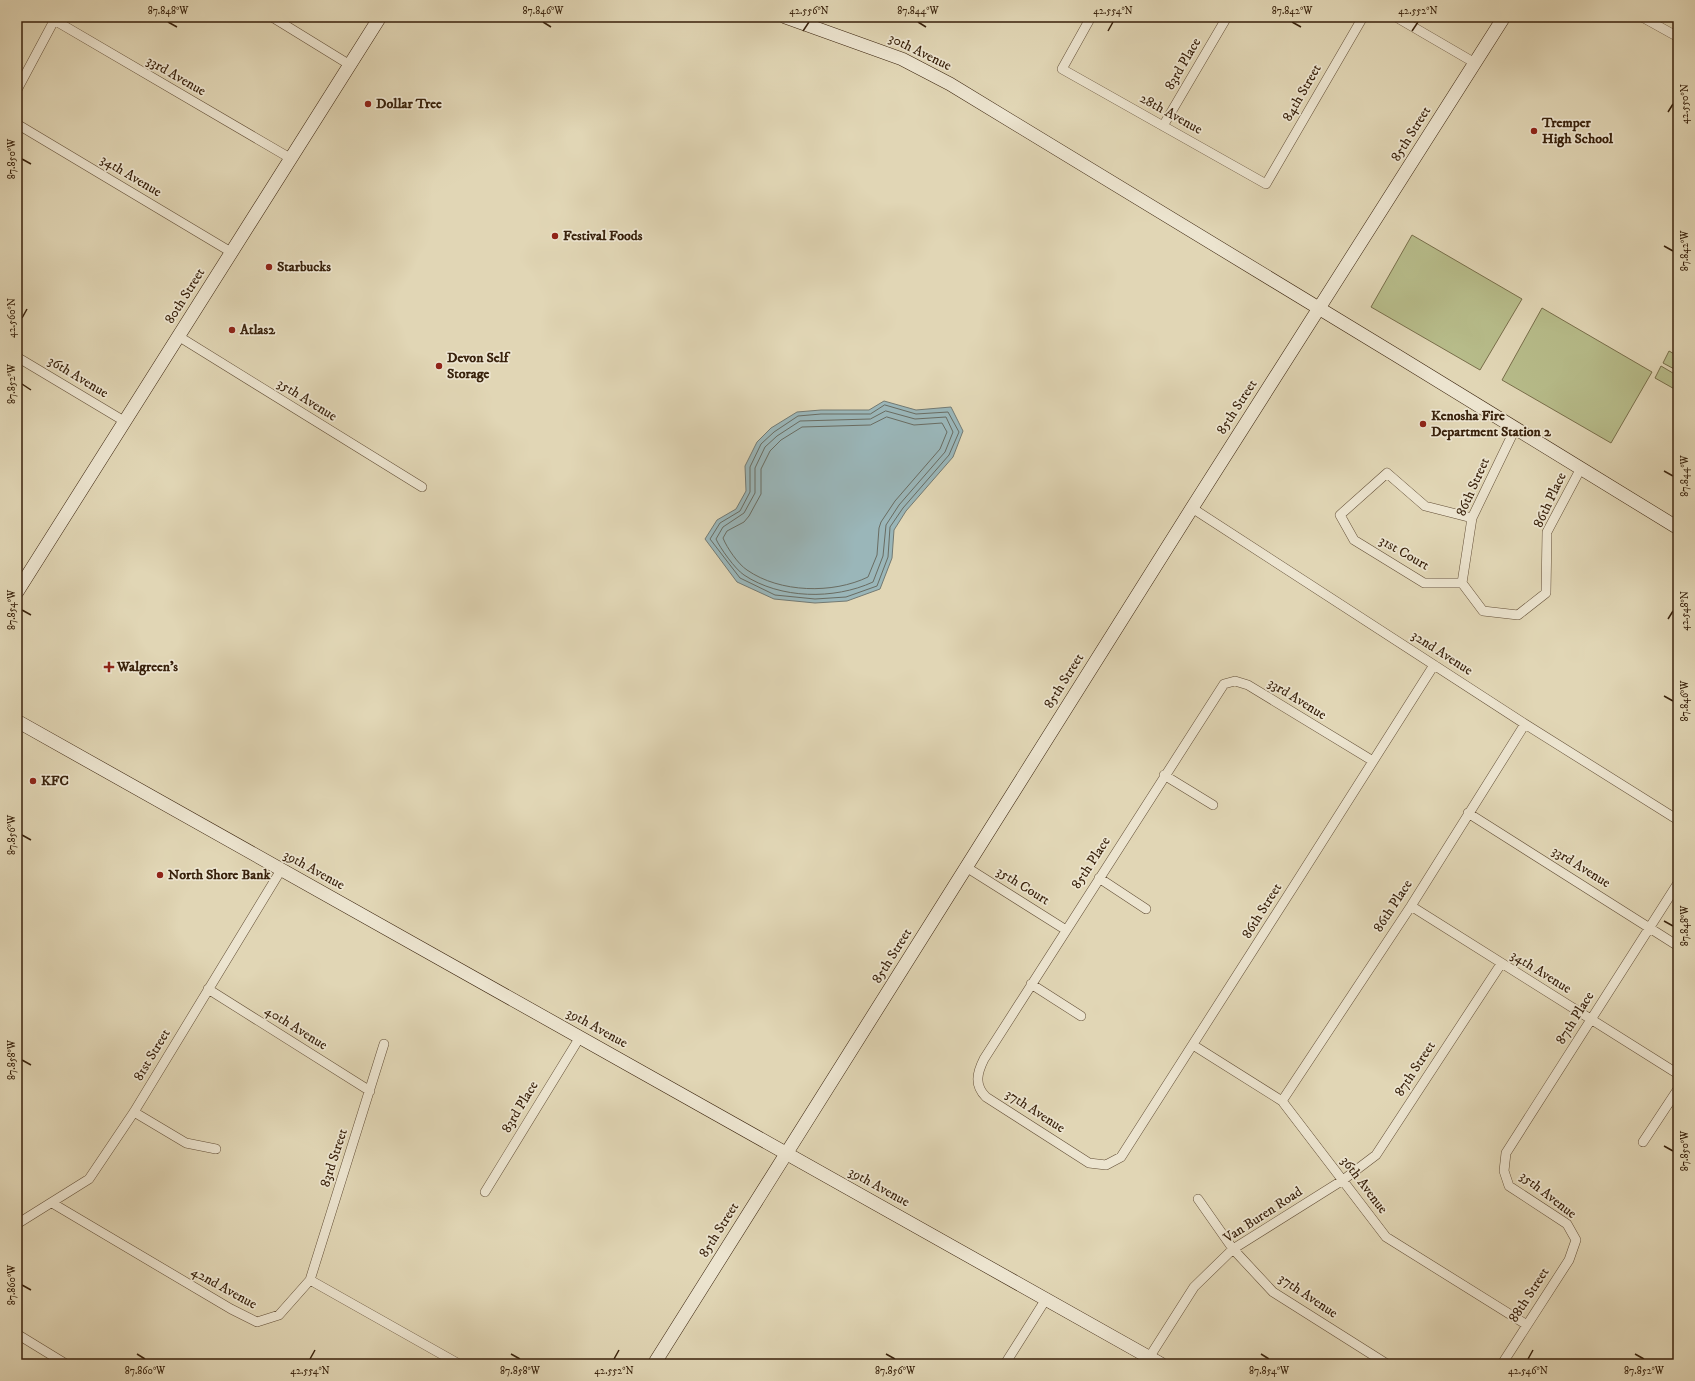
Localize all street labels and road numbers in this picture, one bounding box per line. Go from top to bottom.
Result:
street label: 30th Avenue [886,29,955,75]
street label: 83rd Place [1161,34,1205,93]
street label: 33rd Avenue [143,52,209,100]
street label: 84th Street [1278,61,1326,125]
street label: 28th Avenue [1136,89,1206,139]
street label: 85th Street [1387,103,1435,165]
street label: 34th Avenue [97,151,165,201]
street label: 80th Street [161,264,209,327]
street label: 36th Avenue [44,352,112,402]
street label: 35th Avenue [274,375,341,426]
street label: 85th Street [1213,376,1262,438]
street label: 86th Street [1452,454,1494,519]
street label: 86th Place [1529,469,1571,531]
street label: 31st Court [1376,531,1433,575]
street label: 32nd Avenue [1408,626,1476,680]
street label: 85th Street [1040,650,1088,712]
street label: 33rd Avenue [1264,674,1330,724]
street label: 85th Place [1067,833,1115,893]
street label: 33rd Avenue [1548,842,1614,892]
street label: 39th Avenue [280,846,348,894]
street label: 35th Court [993,863,1053,910]
street label: 86th Place [1369,876,1417,936]
street label: 86th Street [1238,879,1286,942]
street label: 85th Street [868,925,916,987]
street label: 34th Avenue [1507,946,1575,998]
street label: 87th Place [1552,988,1598,1048]
street label: 40th Avenue [261,1002,331,1054]
street label: 39th Avenue [563,1004,631,1052]
street label: 81st Street [129,1025,175,1084]
street label: 87th Street [1390,1038,1440,1100]
street label: 83rd Place [497,1078,543,1136]
street label: 37th Avenue [1002,1085,1068,1137]
street label: 83rd Street [316,1126,352,1190]
street label: 36th Avenue [1336,1153,1392,1218]
street label: 39th Avenue [845,1163,913,1211]
street label: 35th Avenue [1516,1167,1580,1223]
street label: Van Buren Road [1219,1183,1306,1248]
street label: 85th Street [695,1199,743,1261]
street label: 42nd Avenue [188,1263,260,1314]
street label: 88th Street [1505,1264,1554,1326]
street label: 37th Avenue [1275,1270,1341,1323]

